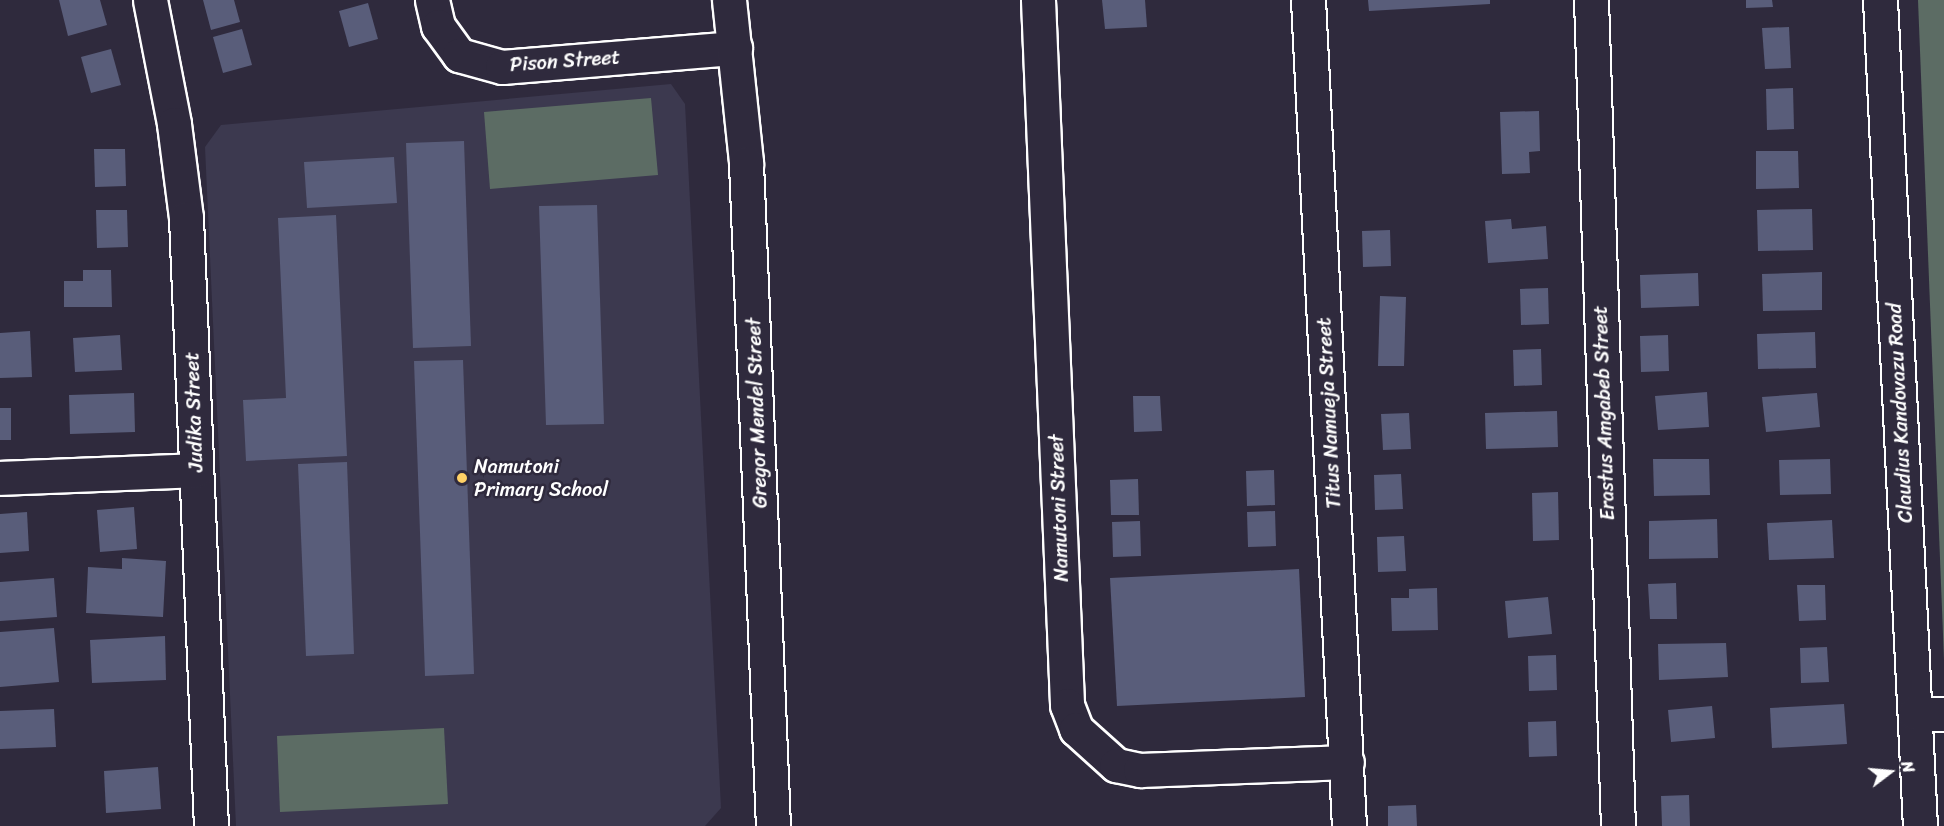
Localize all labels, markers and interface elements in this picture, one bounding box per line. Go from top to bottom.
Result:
street label: Pison Street [509,45,621,77]
street label: Claudius Kandovazu Road [1882,302,1918,524]
street label: Erastus Amgabeb Street [1588,305,1620,521]
street label: Gregor Mendel Street [742,317,772,509]
street label: Titus Namueja Street [1312,318,1346,508]
street label: Judika Street [180,352,208,472]
street label: Namutoni Street [1044,433,1074,583]
place label: Namutoni Primary School [474,454,608,501]
marker: Namutoni Primary School [455,471,469,485]
north arrow [1860,742,1920,802]
text: N [1892,758,1923,776]

